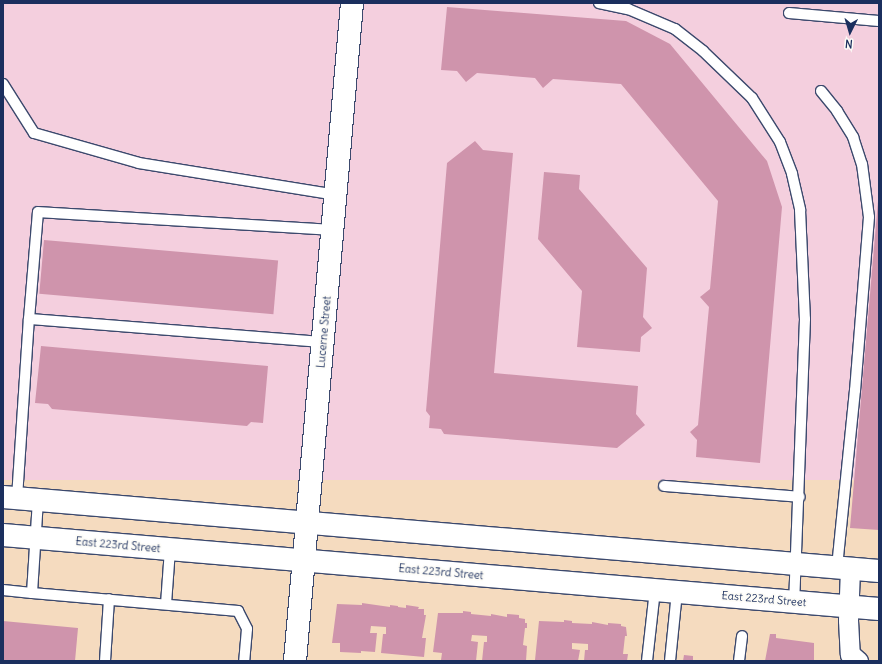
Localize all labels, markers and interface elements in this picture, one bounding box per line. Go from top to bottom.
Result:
north arrow [830,12,870,52]
text: N [845,37,853,51]
street label: Lucerne Street [314,295,334,369]
street label: East 223rd Street [75,535,161,555]
street label: East 223rd Street [398,562,484,582]
street label: East 223rd Street [721,589,807,609]

